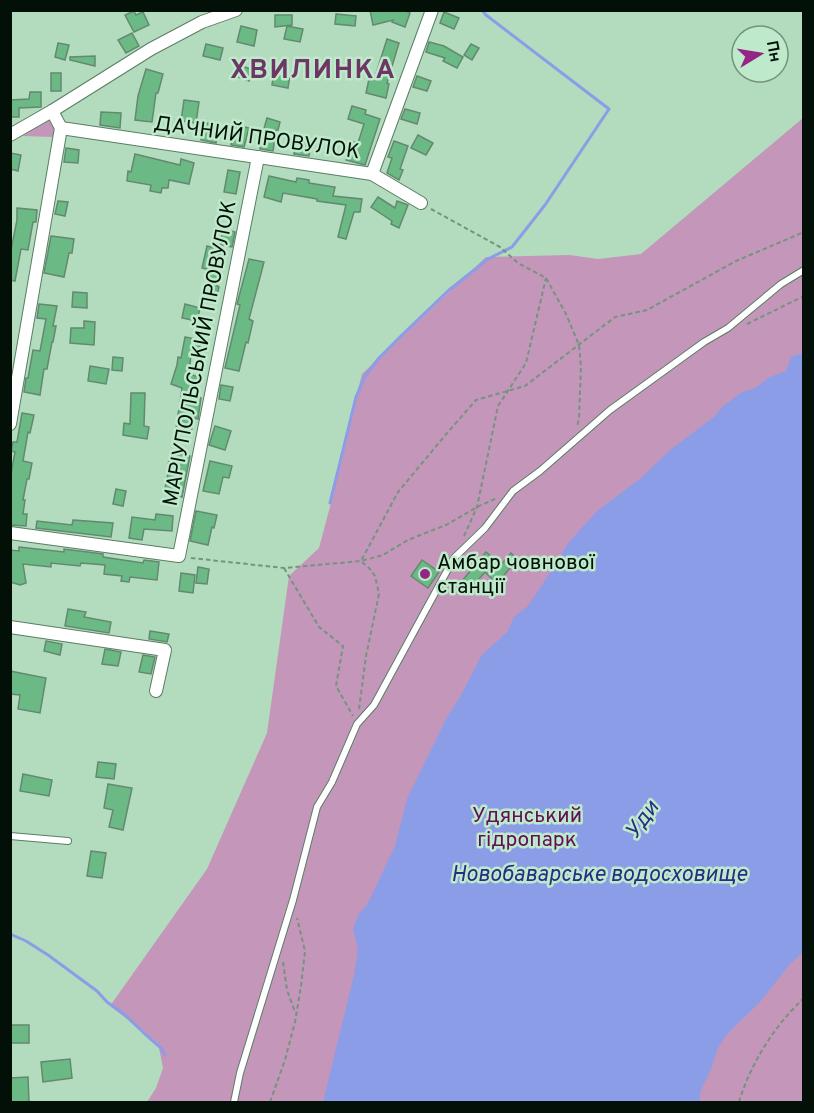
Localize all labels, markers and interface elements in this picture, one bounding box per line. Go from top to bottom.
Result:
north arrow [730,24,790,84]
text: Пн [761,39,785,64]
district label: ХВИЛИНКА [230,54,396,88]
street label: ДАЧНИЙ ПРОВУЛОК [152,110,362,166]
street label: МАРІУПОЛЬСЬКИЙ ПРОВУЛОК [157,198,243,508]
place label: Амбар човнової станції [437,550,595,601]
marker: Амбар човнової станції [418,567,432,581]
water label: Уди [620,796,666,845]
park label: Удянський гідропарк [472,803,582,854]
water label: Новобаварське водосховище [451,862,748,889]

